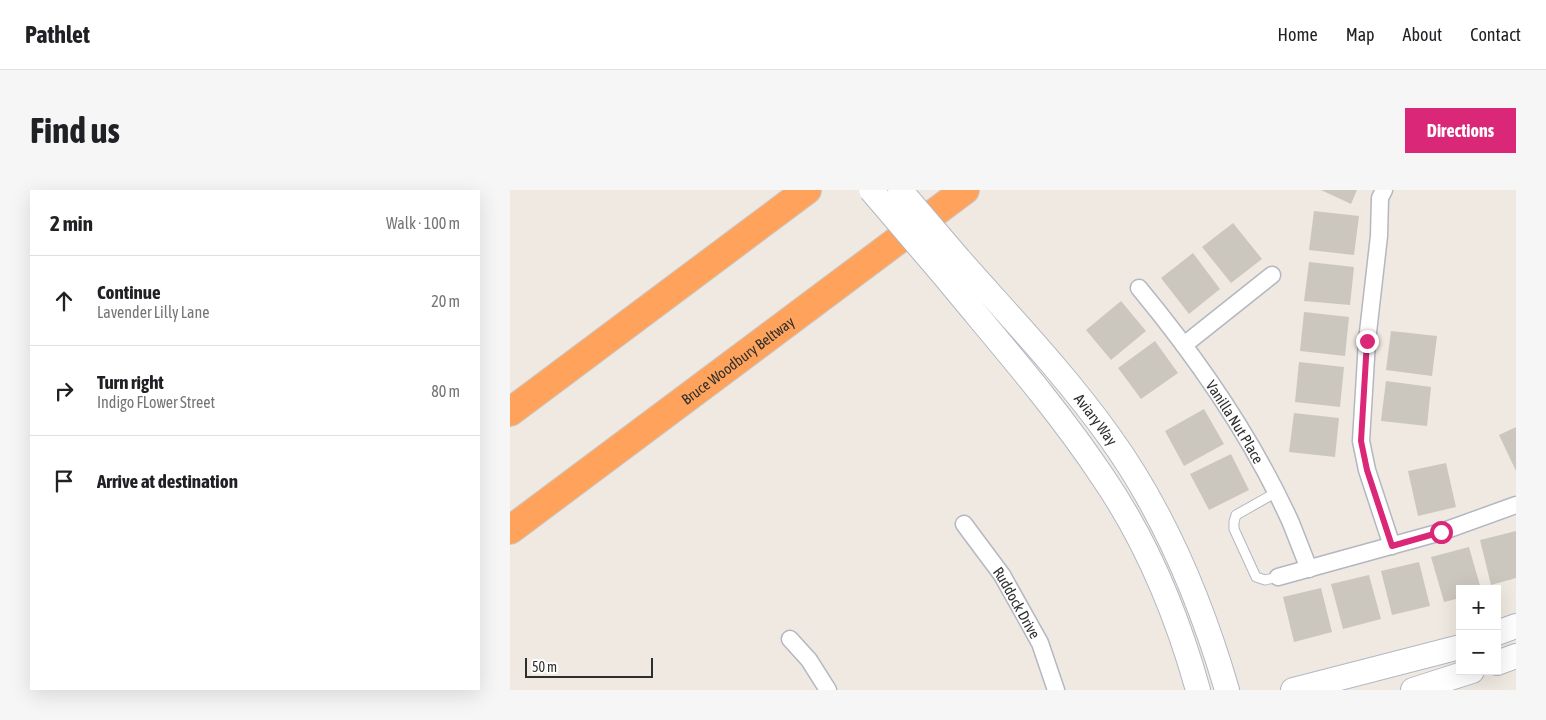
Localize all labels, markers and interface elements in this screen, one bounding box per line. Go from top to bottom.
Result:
text: Pathlet [25,21,90,48]
text: Home [1278,24,1318,45]
text: Map [1346,24,1375,45]
text: About [1403,24,1442,45]
text: Contact [1470,24,1521,45]
button: Directions [1405,108,1516,153]
text: Find us [30,110,120,150]
text: 2 min [50,211,93,235]
text: Walk · 100 m [386,214,460,232]
text: Continue [97,281,161,303]
icon: ahead [50,287,78,315]
text: 20 m [431,292,460,310]
text: Lavender Lilly Lane [97,303,209,321]
street label: Bruce Woodbury Beltway [678,312,797,408]
route end [1356,330,1379,353]
text: Turn right [97,371,164,393]
icon: right [50,377,78,405]
street label: Vanilla Nut Place [1203,377,1268,466]
text: 80 m [431,382,460,400]
street label: Aviary Way [1071,390,1121,448]
text: Indigo FLower Street [97,393,215,411]
icon: arrive [50,467,78,495]
text: Arrive at destination [97,470,238,492]
route start [1430,521,1453,544]
street label: Ruddock Drive [990,563,1044,641]
map controls [1456,585,1501,675]
button: + [1456,585,1501,630]
button: − [1456,630,1501,675]
scale bar [525,655,652,678]
text: 50 m [532,659,557,675]

